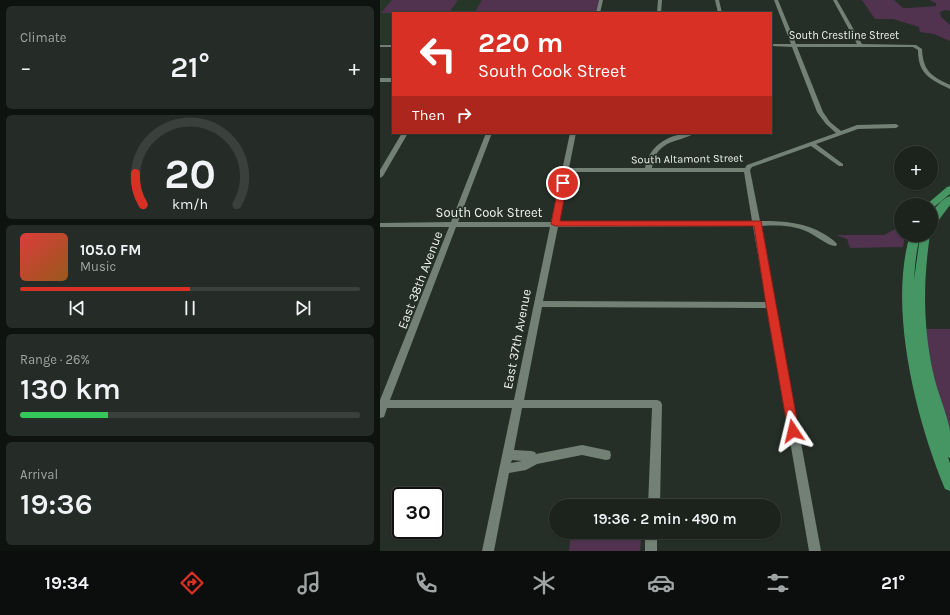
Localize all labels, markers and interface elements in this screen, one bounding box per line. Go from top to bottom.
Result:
text: 220 m [478,26,563,59]
icon: left [412,28,464,80]
street label: South Crestline Street [789,29,899,42]
text: Climate [20,30,66,45]
text: 21° [170,49,210,85]
text: − [20,55,32,81]
text: + [348,55,360,81]
text: South Cook Street [478,60,626,82]
icon: right [453,104,475,126]
text: Then [412,106,445,124]
map controls [894,146,938,242]
button: + [894,146,938,190]
text: 20 [164,150,216,198]
street label: South Altamont Street [631,152,743,166]
pin [546,166,580,200]
icon: arrive [552,172,574,194]
text: km/h [172,195,208,212]
button: − [894,198,938,242]
street label: South Cook Street [436,205,543,220]
street label: East 38th Avenue [394,229,446,331]
text: 105.0 FM [80,241,141,259]
text: Music [80,259,116,274]
street label: East 37th Avenue [500,287,534,390]
icon: previous [66,297,88,319]
icon: pause [179,297,201,319]
icon: next [292,297,314,319]
text: Range · 26% [20,352,90,367]
text: 130 km [20,371,121,407]
position arrow [772,410,814,452]
text: Arrival [20,467,58,482]
text: 19:36 [20,486,93,522]
speed limit sign: 30 [392,487,444,539]
text: 19:36 · 2 min · 490 m [593,510,737,528]
icon: directions [178,569,206,597]
icon: music [295,569,323,597]
icon: phone [412,569,440,597]
icon: climate [530,569,558,597]
icon: car [647,569,675,597]
icon: filters [764,569,792,597]
text: 19:34 [45,572,89,594]
text: 21° [881,572,905,594]

